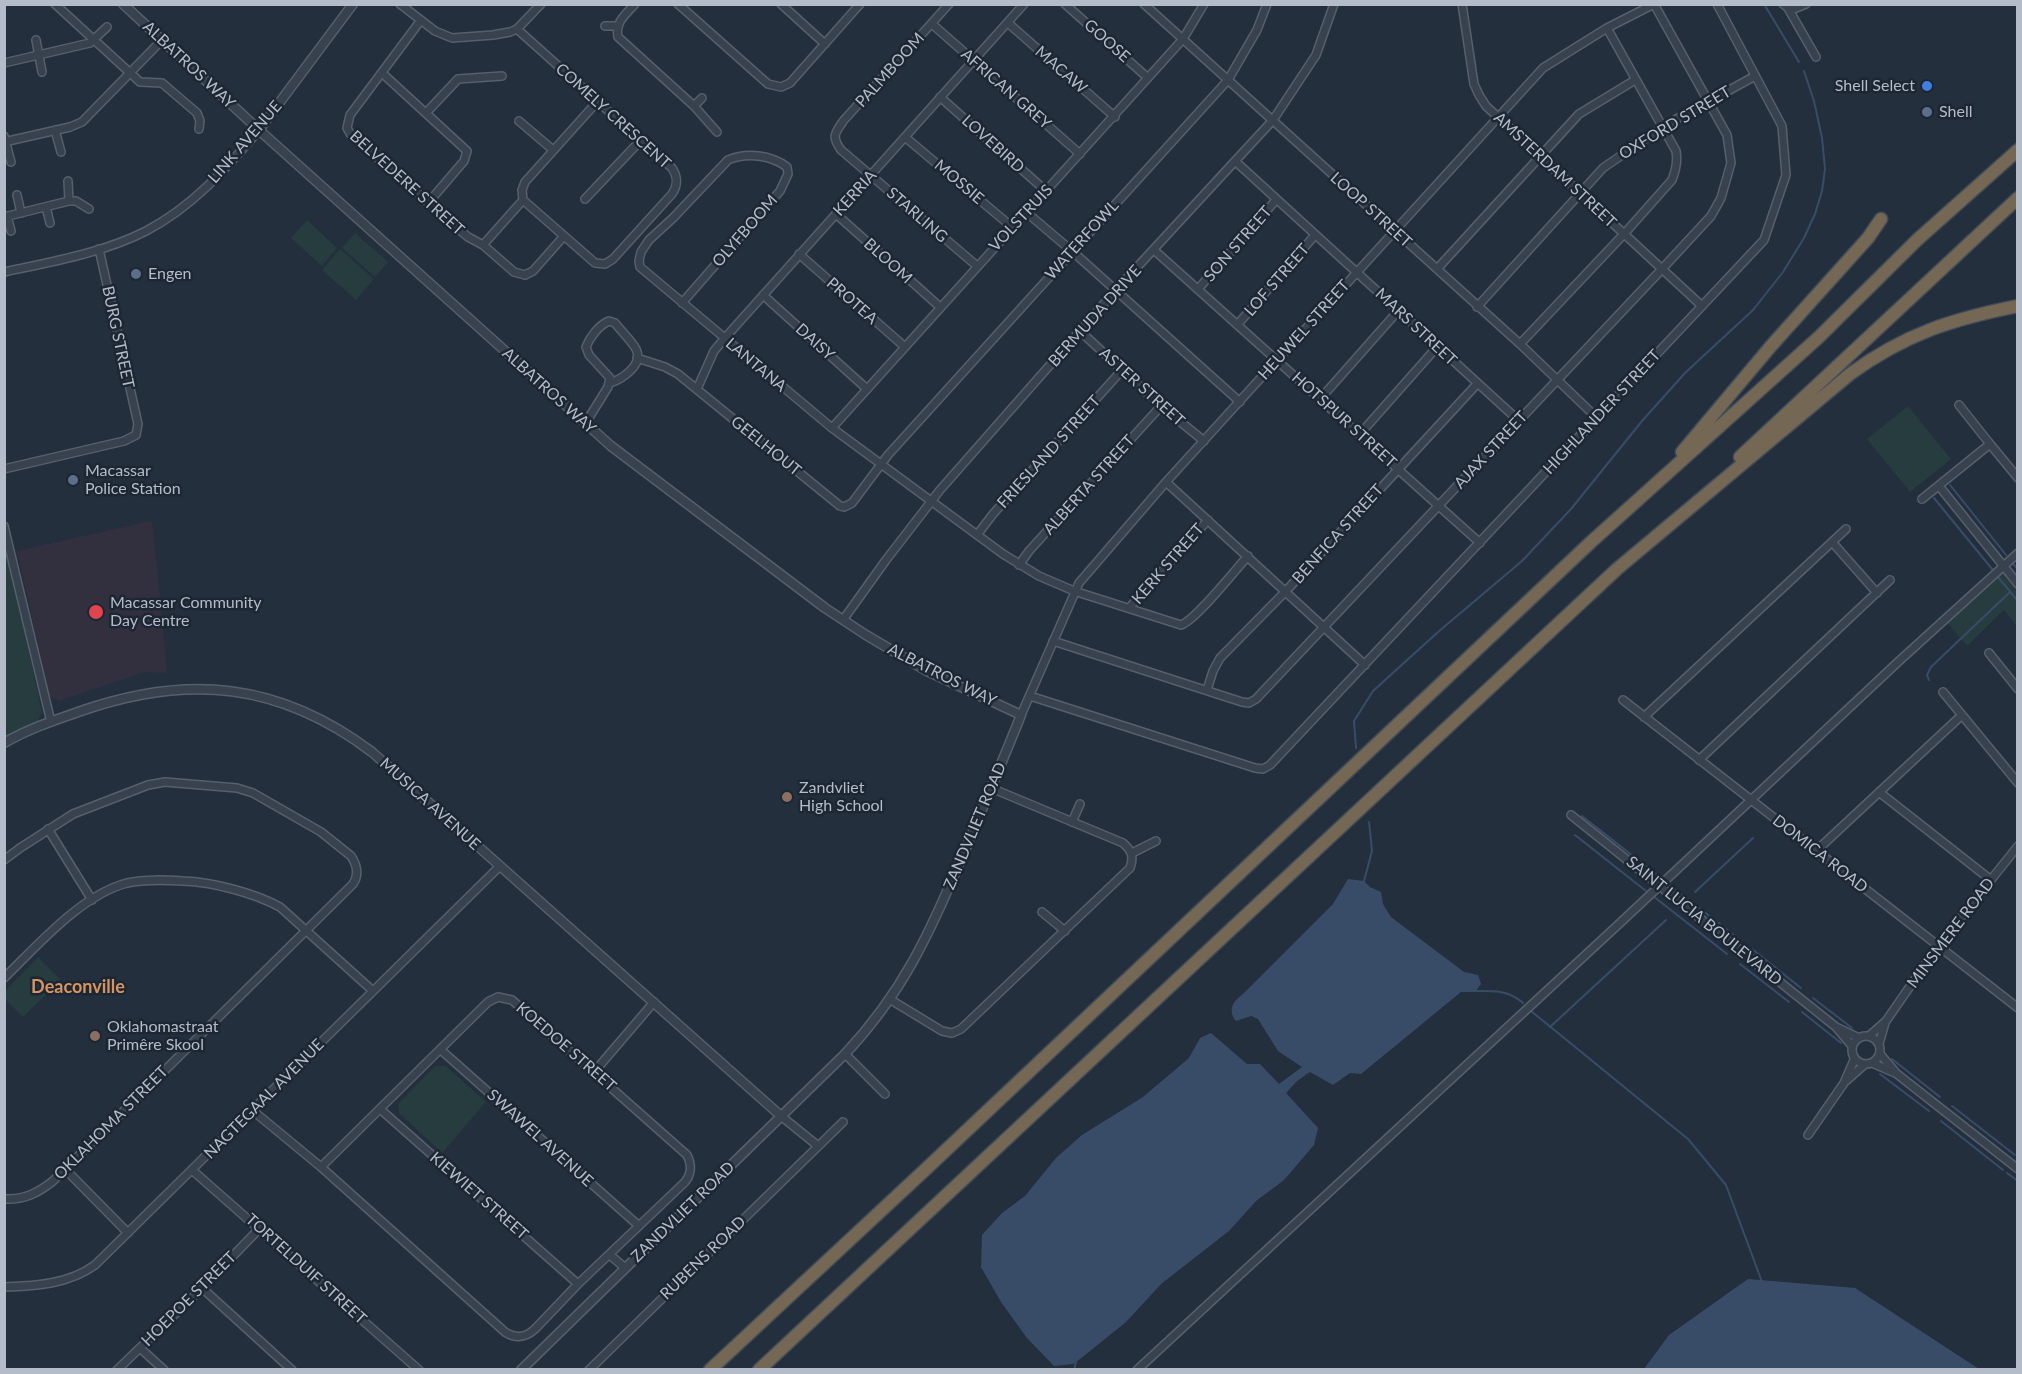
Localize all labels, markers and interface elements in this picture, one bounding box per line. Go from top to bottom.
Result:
street label: GOOSE [1080,15,1134,67]
street label: ALBATROS WAY [139,17,239,113]
street label: PALMBOOM [852,29,928,111]
street label: MACAW [1031,42,1091,98]
street label: AFRICAN GREY [957,45,1055,133]
street label: COMELY CRESCENT [551,59,675,173]
place label: Shell Select [1835,76,1915,96]
marker: Shell Select [1920,79,1934,93]
street label: OXFORD STREET [1616,82,1734,164]
street label: LINK AVENUE [204,97,286,187]
place label: Shell [1939,102,1972,122]
marker: Shell [1920,105,1934,119]
street label: AMSTERDAM STREET [1490,108,1620,232]
street label: LOVEBIRD [958,111,1028,177]
street label: BELVEDERE STREET [346,127,468,239]
street label: MOSSIE [930,156,988,208]
street label: KERRIA [829,166,881,220]
street label: LOOP STREET [1326,168,1416,252]
street label: VOLSTRUIS [985,181,1057,255]
street label: STARLING [883,183,951,247]
street label: OLYFBOOM [708,191,782,271]
street label: WATERFOWL [1041,196,1123,284]
street label: SON STREET [1200,202,1276,286]
street label: BLOOM [860,234,916,288]
street label: LOF STREET [1240,240,1314,320]
street label: BERMUDA DRIVE [1044,261,1146,371]
place label: Engen [148,264,192,284]
marker: Engen [129,267,143,281]
street label: PROTEA [823,274,881,328]
street label: HEUWEL STREET [1254,276,1354,384]
street label: BURG STREET [98,284,138,390]
street label: MARS STREET [1371,284,1461,370]
street label: DAISY [792,320,838,364]
street label: LANTANA [722,334,790,396]
street label: ALBATROS WAY [498,344,600,438]
street label: ASTER STREET [1095,344,1189,430]
street label: HIGHLANDER STREET [1539,346,1665,478]
street label: HOTSPUR STREET [1288,368,1400,472]
street label: FRIESLAND STREET [993,392,1105,512]
street label: AJAX STREET [1450,407,1532,493]
street label: GEELHOUT [727,412,805,480]
street label: ALBERTA STREET [1039,431,1139,539]
place label: Macassar Police Station [85,461,181,499]
marker: Macassar Police Station [66,473,80,487]
street label: BENFICA STREET [1288,480,1388,588]
street label: KERK STREET [1128,520,1208,608]
place label: Macassar Community Day Centre [110,593,261,631]
marker: Macassar Community Day Centre [87,603,105,621]
street label: ALBATROS WAY [884,639,1000,711]
street label: MUSICA AVENUE [376,754,484,854]
street label: ZANDVLIET ROAD [940,760,1010,892]
place label: Zandvliet High School [799,778,883,816]
marker: Zandvliet High School [780,790,794,804]
street label: DOMICA ROAD [1769,811,1871,897]
street label: SAINT LUCIA BOULEVARD [1622,852,1786,990]
street label: MINSMERE ROAD [1903,874,1999,992]
district label: Deaconville [31,976,125,998]
street label: KOEDOE STREET [512,998,620,1096]
place label: Oklahomastraat Primêre Skool [107,1017,219,1055]
marker: Oklahomastraat Primêre Skool [88,1029,102,1043]
street label: NAGTEGAAL AVENUE [200,1035,328,1163]
street label: OKLAHOMA STREET [50,1062,172,1184]
street label: SWAWEL AVENUE [483,1085,597,1191]
street label: KIEWIET STREET [426,1148,532,1244]
street label: ZANDVLIET ROAD [627,1158,739,1266]
street label: TORTELDUIF STREET [242,1210,370,1328]
street label: RUBENS ROAD [656,1212,750,1304]
street label: HOEPOE STREET [138,1248,240,1350]

